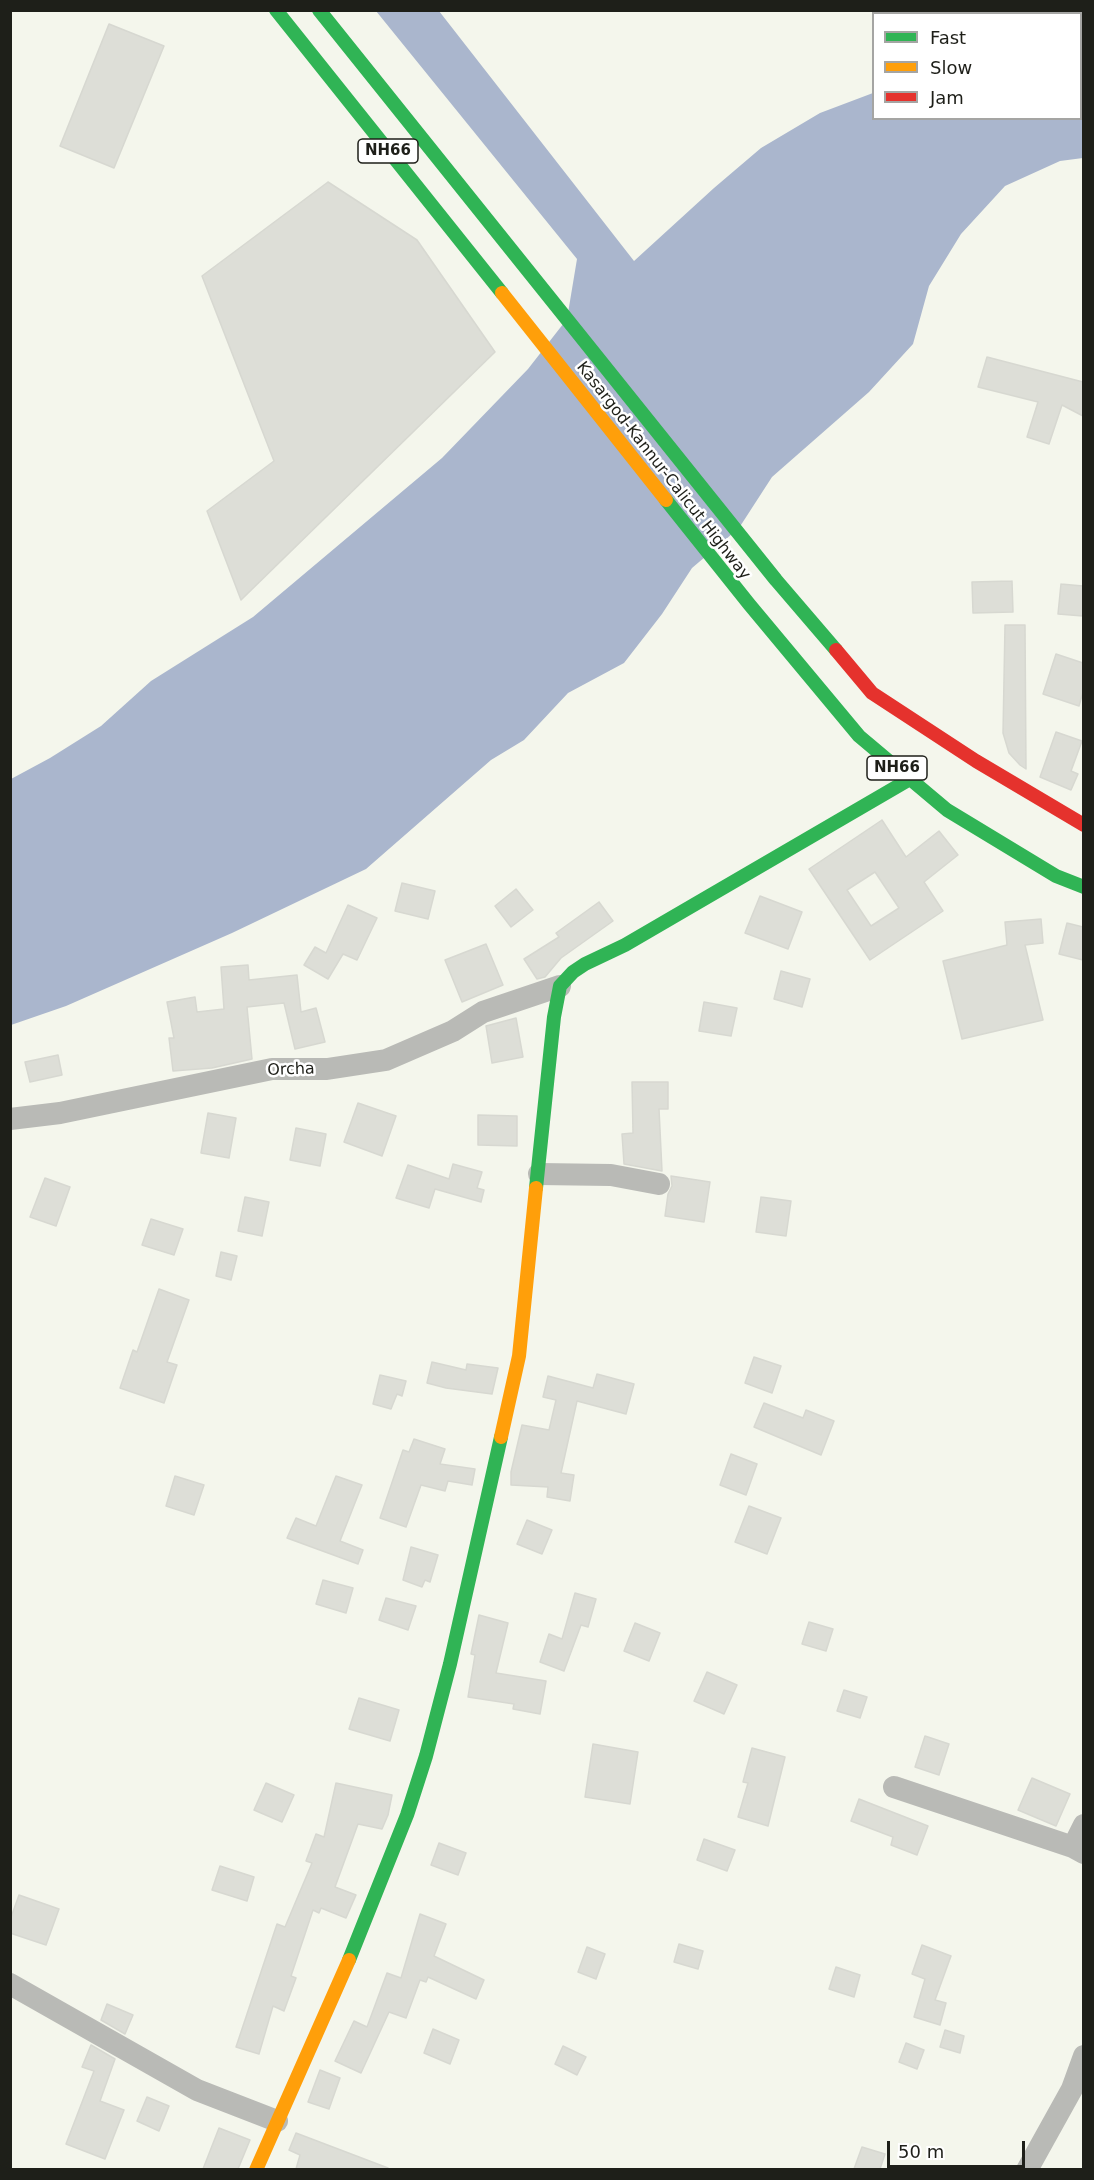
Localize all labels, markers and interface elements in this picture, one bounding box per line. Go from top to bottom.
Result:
legend [872,12,1082,120]
text: Fast [930,27,966,48]
text: Slow [930,57,972,78]
text: Jam [930,87,964,108]
road number: NH66 [358,139,418,163]
street label: Kasargod-Kannur-Calicut Highway [572,358,754,584]
road number: NH66 [867,756,927,780]
street label: Orcha [267,1060,315,1080]
scale bar [890,2129,1028,2167]
text: 50 m [898,2141,944,2162]

